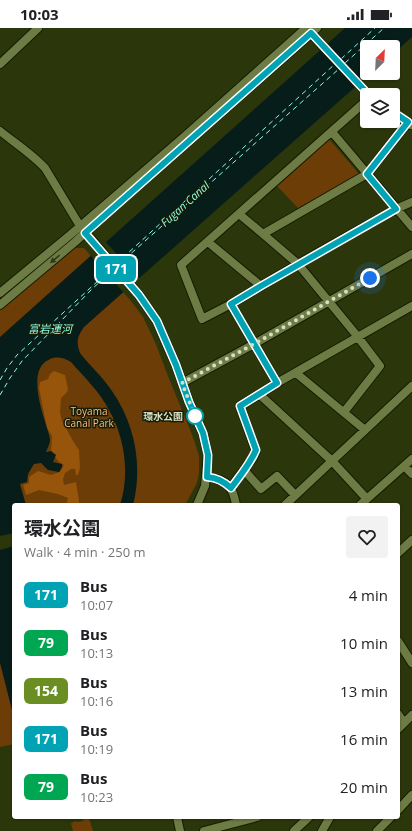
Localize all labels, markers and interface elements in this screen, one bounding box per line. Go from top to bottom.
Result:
text: 10:03 [20,4,59,24]
north arrow [360,40,400,80]
map controls [360,40,400,128]
button: layers [360,88,400,128]
water label: Fugan Canal [157,178,212,230]
one-way arrow [50,254,61,263]
line badge: 171 [93,256,139,282]
text: 171 [104,259,128,278]
your location [360,268,380,288]
water label: 富岩運河 [28,321,74,336]
park label: Toyama Canal Park [64,404,115,430]
marker: 環水公園 [186,407,204,425]
place label: 環水公園 [143,409,183,423]
text: 環水公園 [24,515,100,541]
button: heart [346,516,388,558]
text: Walk · 4 min · 250 m [24,543,146,561]
text: Bus [80,576,107,596]
text: 171 [34,585,58,604]
text: 4 min [349,585,388,605]
text: 10:07 [80,596,113,614]
text: Bus [80,624,107,644]
text: 79 [38,633,54,652]
text: 10 min [340,633,388,653]
text: 10:13 [80,644,113,662]
text: Bus [80,672,107,692]
text: 154 [34,681,58,700]
text: 13 min [340,681,388,701]
text: 10:16 [80,692,113,710]
text: Bus [80,720,107,740]
text: 171 [34,729,58,748]
text: 16 min [340,729,388,749]
text: 10:19 [80,740,113,758]
text: Bus [80,768,107,788]
text: 79 [38,777,54,796]
text: 20 min [340,777,388,797]
text: 10:23 [80,788,113,806]

